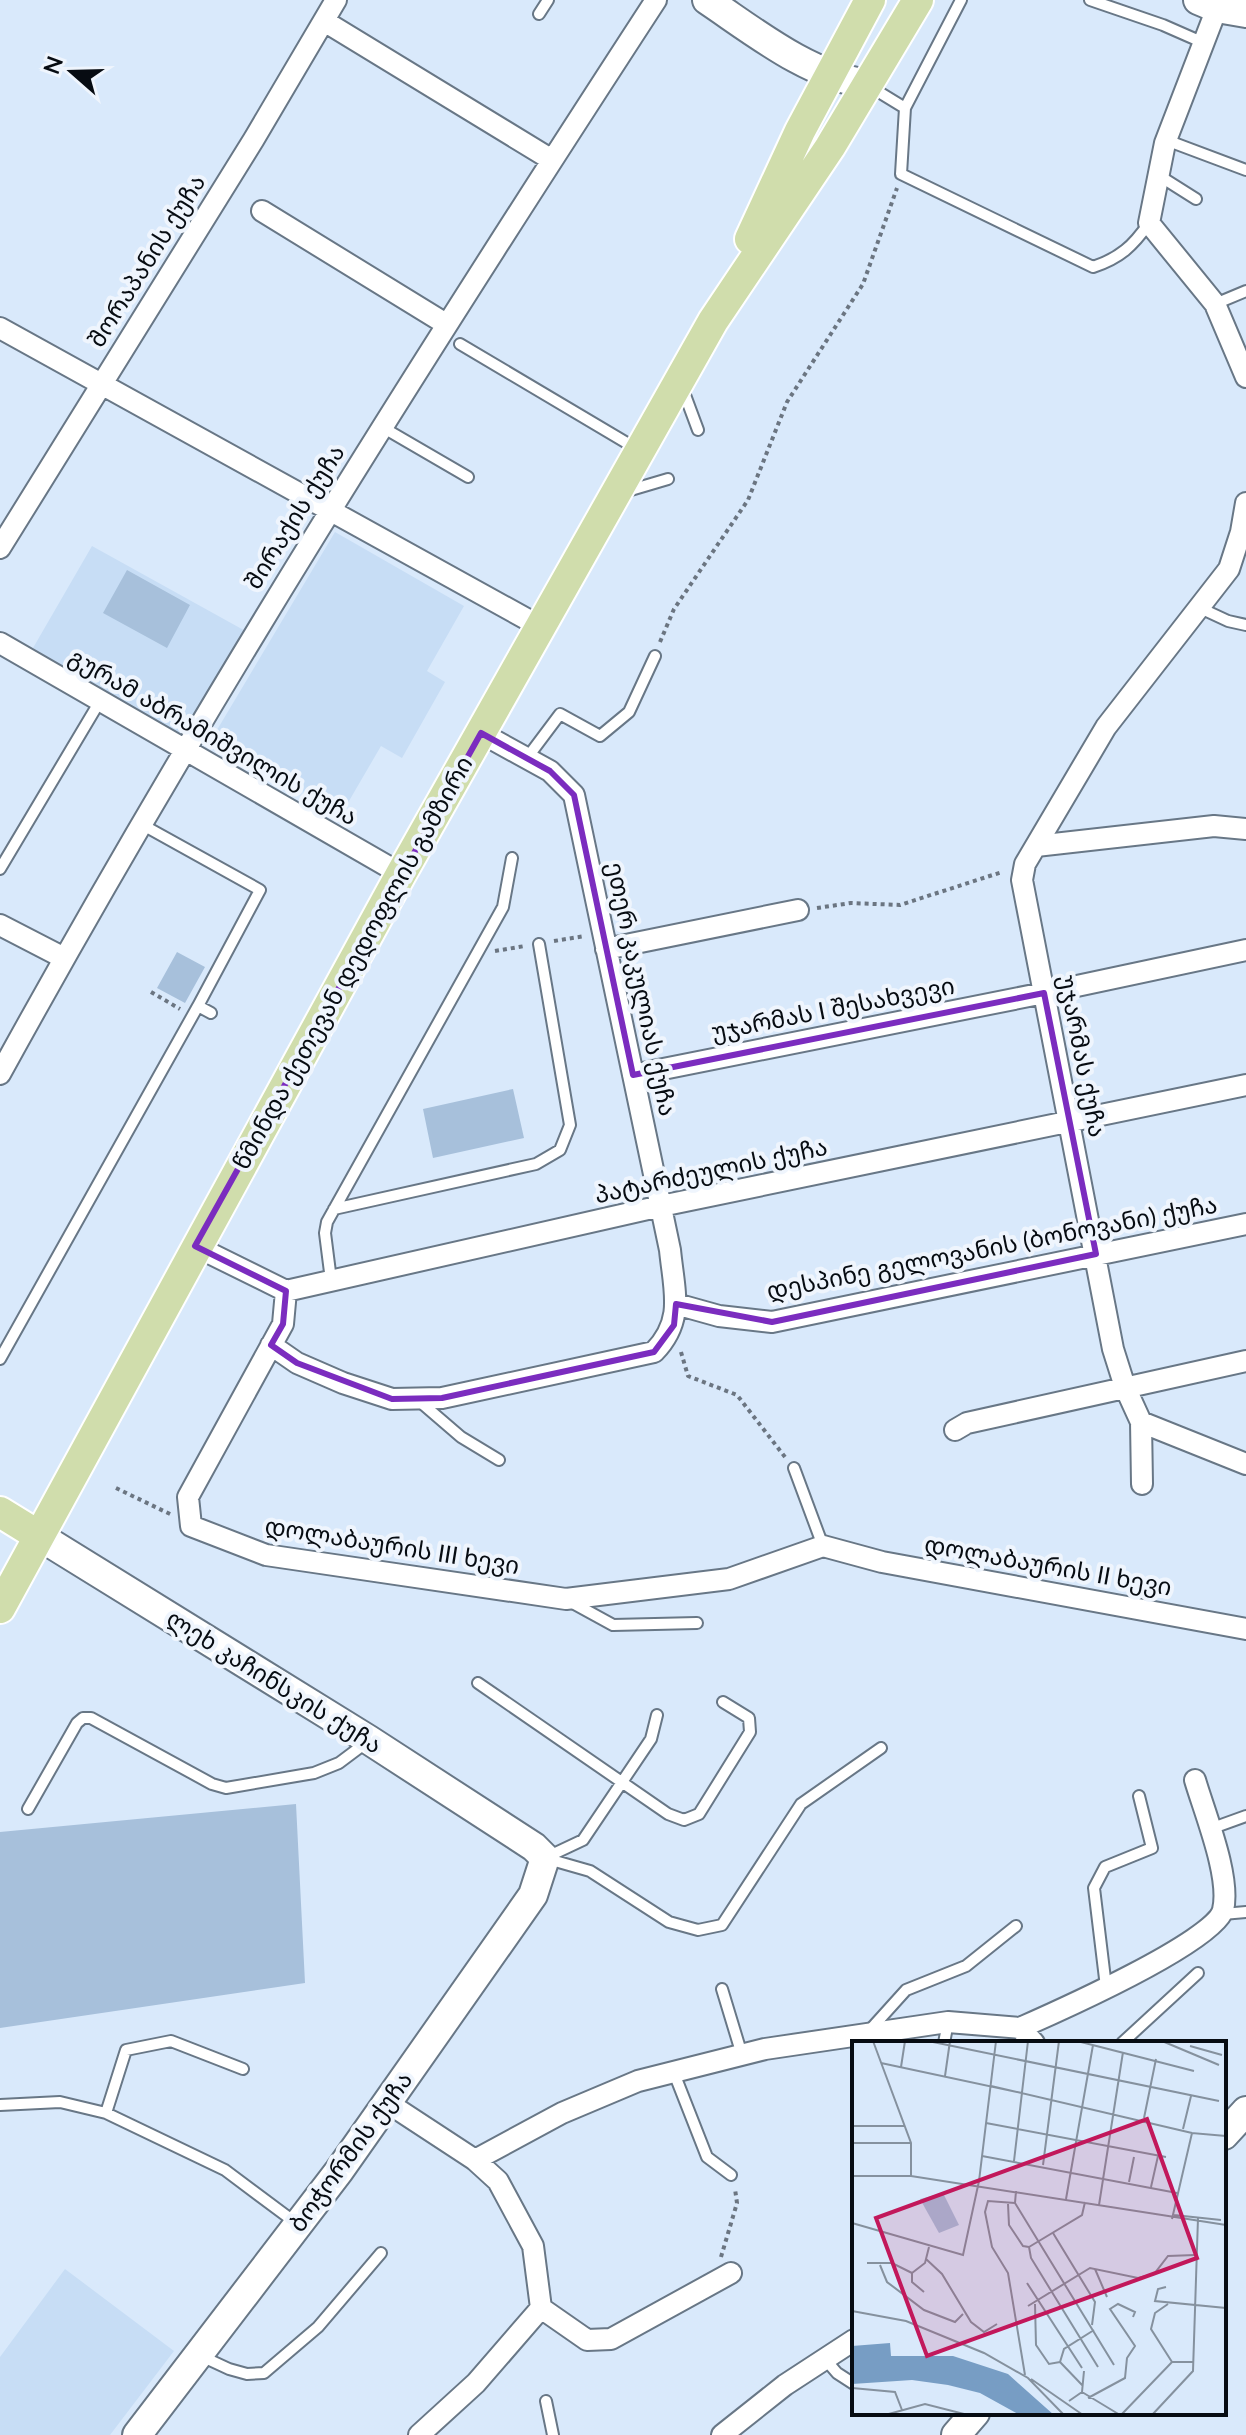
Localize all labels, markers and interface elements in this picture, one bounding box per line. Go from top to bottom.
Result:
north arrow [32,32,112,112]
text: N [37,52,68,78]
street label: შორაპანის ქუჩა [81,168,211,352]
street label: შირაქის ქუჩა [238,439,351,594]
street label: გურამ აბრამიშვილის ქუჩა [64,641,363,831]
street label: წმინდა ქეთევან დედოფლის გამზირი [226,751,479,1175]
street label: ეთერ კაკულიას ქუჩა [600,859,684,1119]
street label: უჯარმას I შესახვევი [709,970,957,1046]
street label: უჯარმას ქუჩა [1053,972,1113,1140]
street label: პატარძეულის ქუჩა [592,1131,830,1209]
street label: დესპინე გელოვანის (ბონოვანი) ქუჩა [764,1189,1220,1305]
street label: დოლაბაურის III ხევი [263,1510,522,1580]
street label: დოლაბაურის II ხევი [922,1528,1174,1602]
street label: ლეხ კაჩინსკის ქუჩა [161,1603,388,1760]
inset map [852,2041,1226,2415]
street label: ბოჭორმის ქუჩა [282,2065,418,2237]

